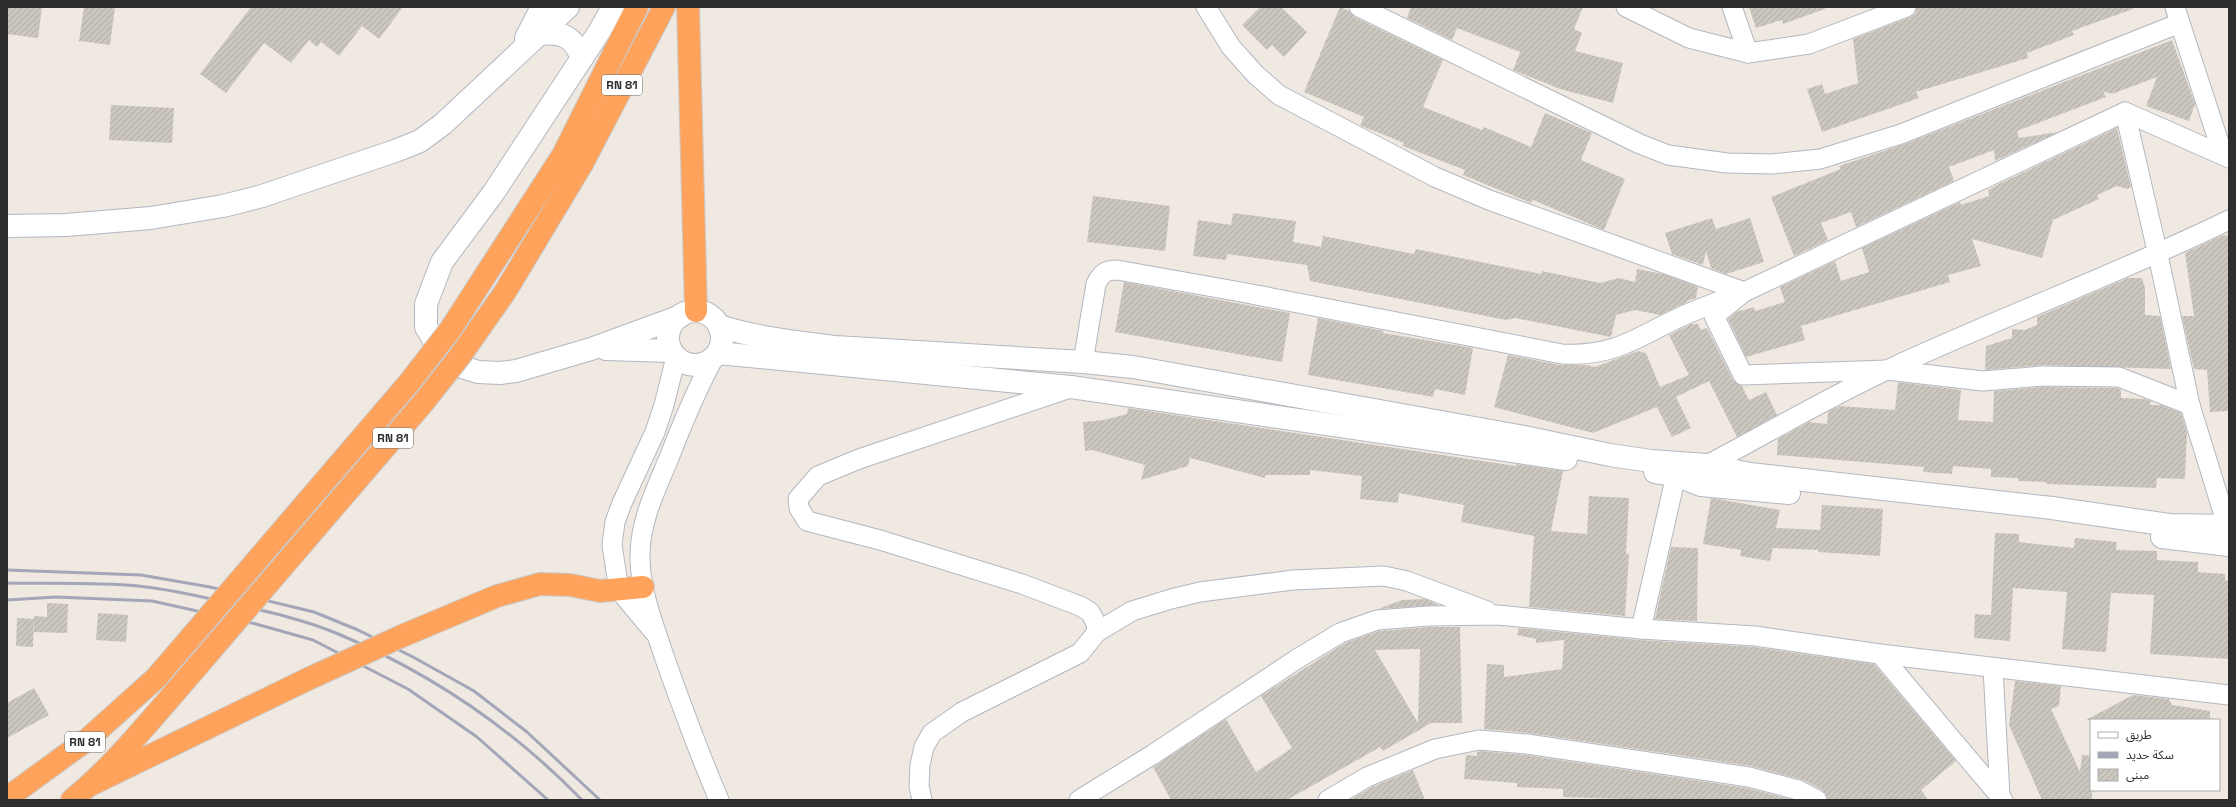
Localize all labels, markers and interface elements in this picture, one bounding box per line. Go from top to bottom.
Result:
road number: RN 81 [602,75,642,95]
road number: RN 81 [373,428,413,448]
legend [2090,719,2220,791]
text: طريق [2126,727,2152,743]
road number: RN 81 [65,732,105,752]
text: سكة حديد [2126,747,2174,763]
text: مبنى [2126,767,2149,783]

